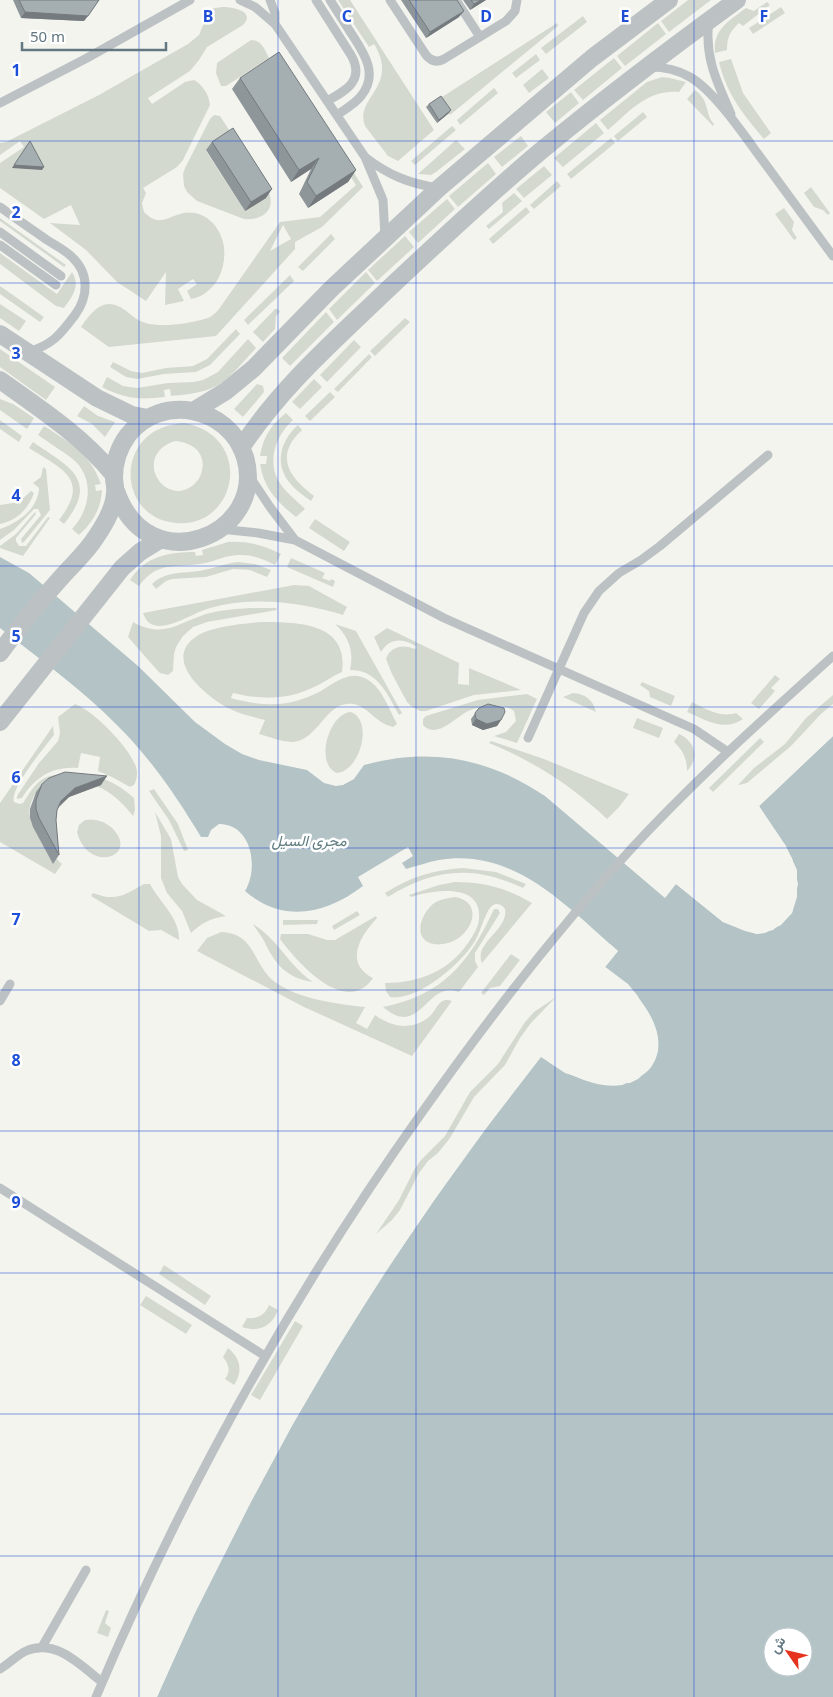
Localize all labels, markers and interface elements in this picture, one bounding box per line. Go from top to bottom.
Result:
text: B [203,5,213,27]
text: C [342,5,352,27]
text: D [480,5,492,27]
text: E [621,5,630,27]
text: F [760,5,768,27]
scale bar [22,20,166,52]
text: 50 m [30,26,65,46]
text: 1 [11,59,21,81]
text: 2 [11,201,21,223]
text: 3 [11,342,21,364]
text: 4 [11,484,21,506]
text: 5 [11,625,21,647]
text: 6 [11,766,21,788]
water label: مجرى السيل [272,830,347,850]
text: 7 [11,908,21,930]
text: 8 [11,1049,21,1071]
text: 9 [11,1191,21,1213]
north arrow [763,1627,813,1677]
text: ش [764,1632,789,1657]

